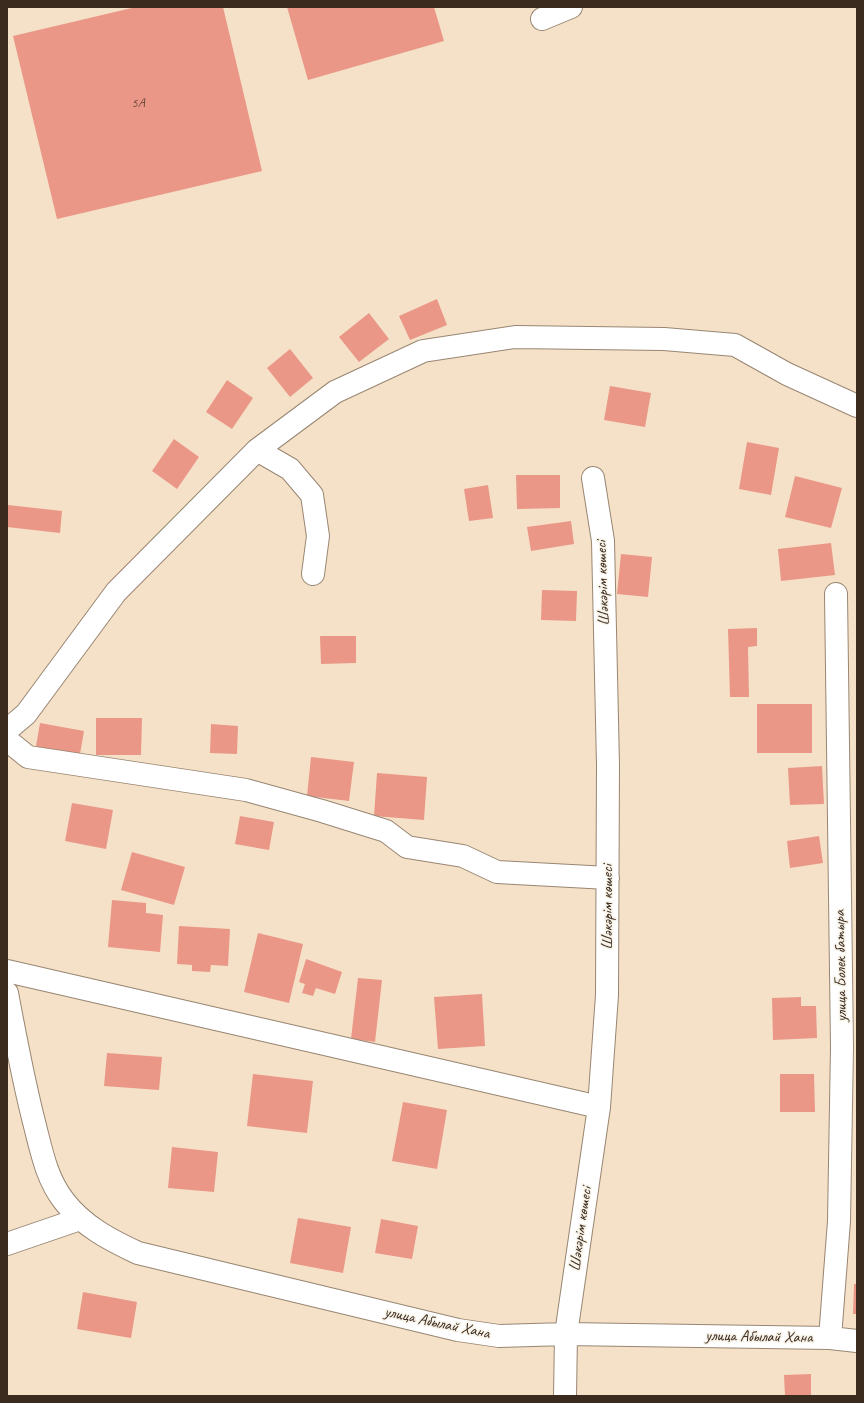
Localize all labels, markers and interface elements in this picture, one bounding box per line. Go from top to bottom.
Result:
house number: 5А [131,95,145,111]
street label: Шәкәрім көшесі [592,540,614,626]
street label: Шәкәрім көшесі [598,864,618,950]
street label: улица Болек батыра [830,910,852,1022]
street label: Шәкәрім көшесі [566,1185,596,1273]
street label: улица Абылай Хана [383,1302,491,1344]
street label: улица Абылай Хана [705,1326,813,1348]

